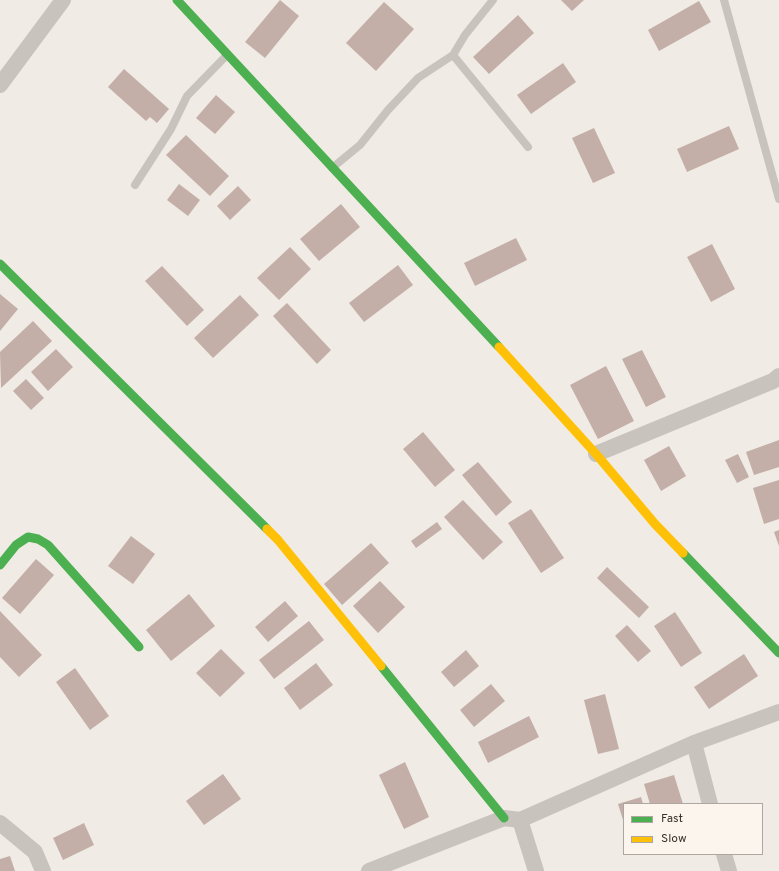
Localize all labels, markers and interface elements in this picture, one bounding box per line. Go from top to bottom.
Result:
legend [623,803,763,855]
text: Fast [661,811,683,827]
text: Slow [661,831,687,847]

